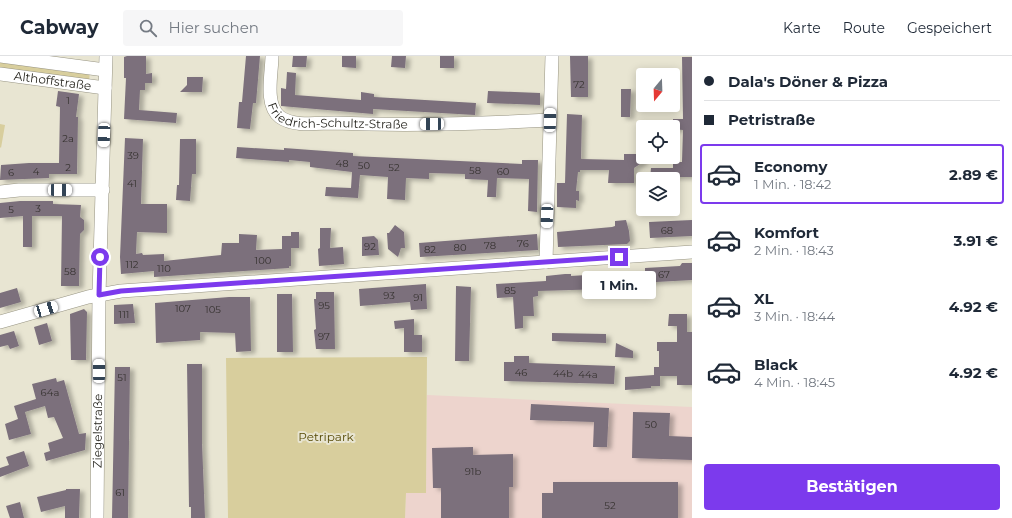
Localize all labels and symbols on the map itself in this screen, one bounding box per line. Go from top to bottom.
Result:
street label: Althoffstraße [13,68,92,93]
north arrow [636,68,680,112]
house number: 72 [573,78,585,91]
house number: 1 [66,94,70,107]
street label: Friedrich-Schultz-Straße [265,100,408,131]
car [544,108,556,132]
car [420,118,444,130]
car [98,123,110,147]
house number: 2a [62,132,74,145]
house number: 39 [127,149,139,162]
house number: 48 [335,157,349,170]
house number: 50 [358,159,371,172]
house number: 2 [65,161,71,174]
house number: 52 [388,161,400,174]
house number: 58 [469,164,481,177]
house number: 4 [33,165,40,178]
house number: 60 [497,165,510,178]
house number: 6 [8,166,14,179]
house number: 41 [127,177,137,190]
car [48,184,72,196]
house number: 3 [35,202,41,215]
house number: 5 [8,203,14,216]
car [541,204,553,228]
house number: 68 [661,224,673,237]
house number: 76 [517,237,529,250]
house number: 78 [484,239,496,252]
house number: 92 [364,240,376,253]
house number: 80 [454,241,467,254]
house number: 82 [424,243,436,256]
route start [91,248,109,266]
route end [610,248,628,266]
house number: 100 [255,254,272,267]
house number: 112 [126,258,139,271]
house number: 110 [157,262,171,275]
house number: 58 [64,265,76,278]
house number: 67 [658,268,670,281]
callout: 1 Min. [582,271,656,299]
house number: 85 [504,284,516,297]
house number: 93 [383,289,395,302]
house number: 91 [413,291,423,304]
house number: 95 [318,299,330,312]
car [33,300,59,318]
house number: 107 [175,302,191,315]
house number: 105 [205,303,221,316]
house number: 111 [119,308,129,321]
house number: 97 [318,330,330,343]
car [93,359,105,383]
house number: 46 [515,366,527,379]
house number: 44b [553,367,573,380]
house number: 44a [578,368,598,381]
house number: 51 [117,371,127,384]
house number: 64a [41,386,59,399]
street label: Ziegelstraße [89,394,105,468]
house number: 50 [645,418,658,431]
park label: Petripark [298,429,355,444]
house number: 91b [465,465,481,478]
house number: 61 [115,486,125,499]
house number: 52 [604,499,616,512]

